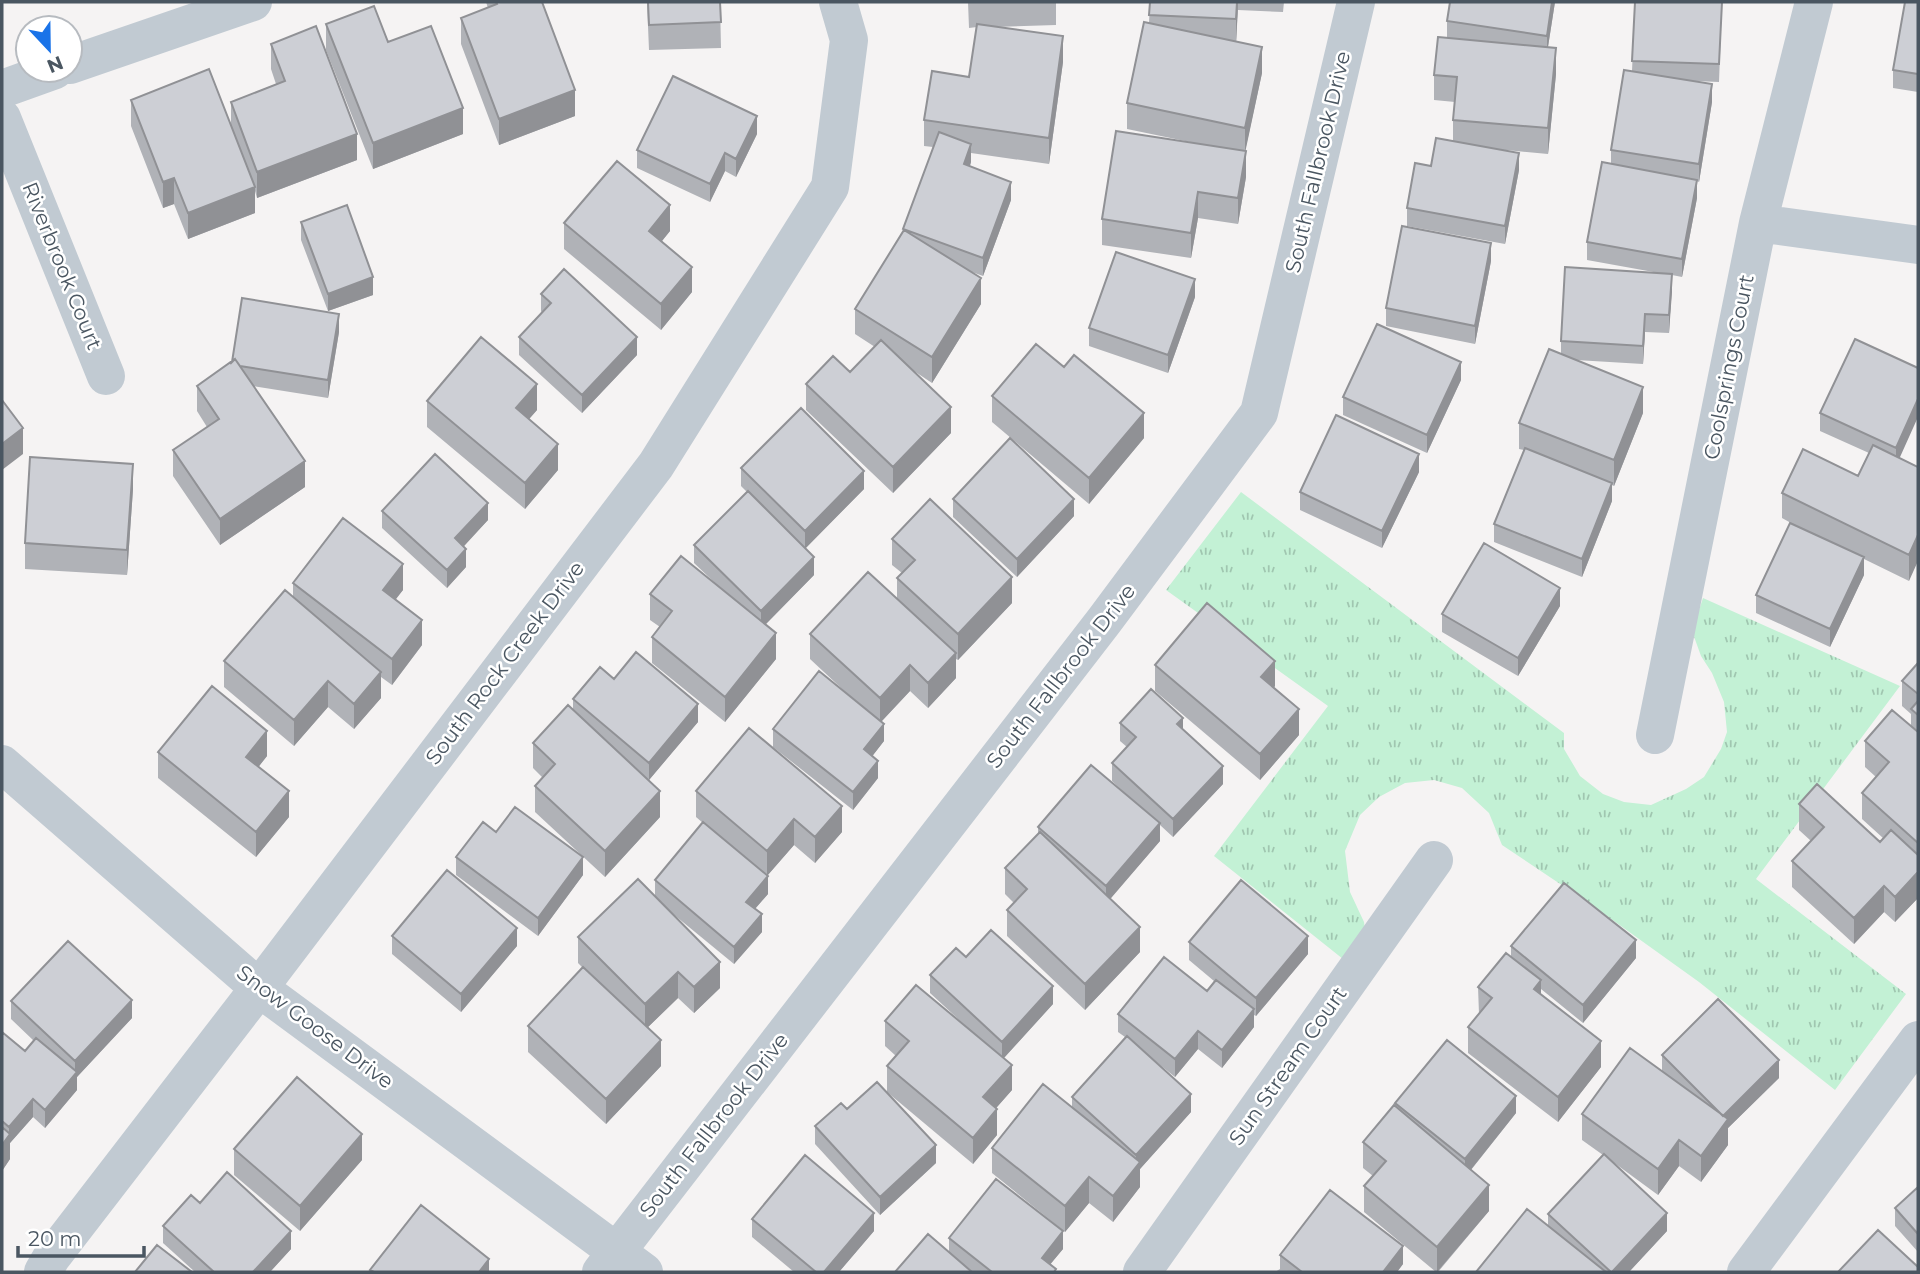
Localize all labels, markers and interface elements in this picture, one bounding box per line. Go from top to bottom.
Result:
north arrow [14,14,84,84]
street label: South Fallbrook Drive [1280,49,1355,275]
text: N [44,51,67,78]
street label: Riverbrook Court [17,178,108,353]
street label: Coolsprings Court [1698,272,1759,462]
street label: South Rock Creek Drive [420,556,589,769]
street label: South Fallbrook Drive [981,579,1140,773]
street label: Snow Goose Drive [232,959,399,1094]
street label: Sun Stream Court [1223,982,1352,1150]
street label: South Fallbrook Drive [634,1028,793,1222]
scale bar [18,1214,144,1258]
text: 20 m [28,1226,82,1251]

